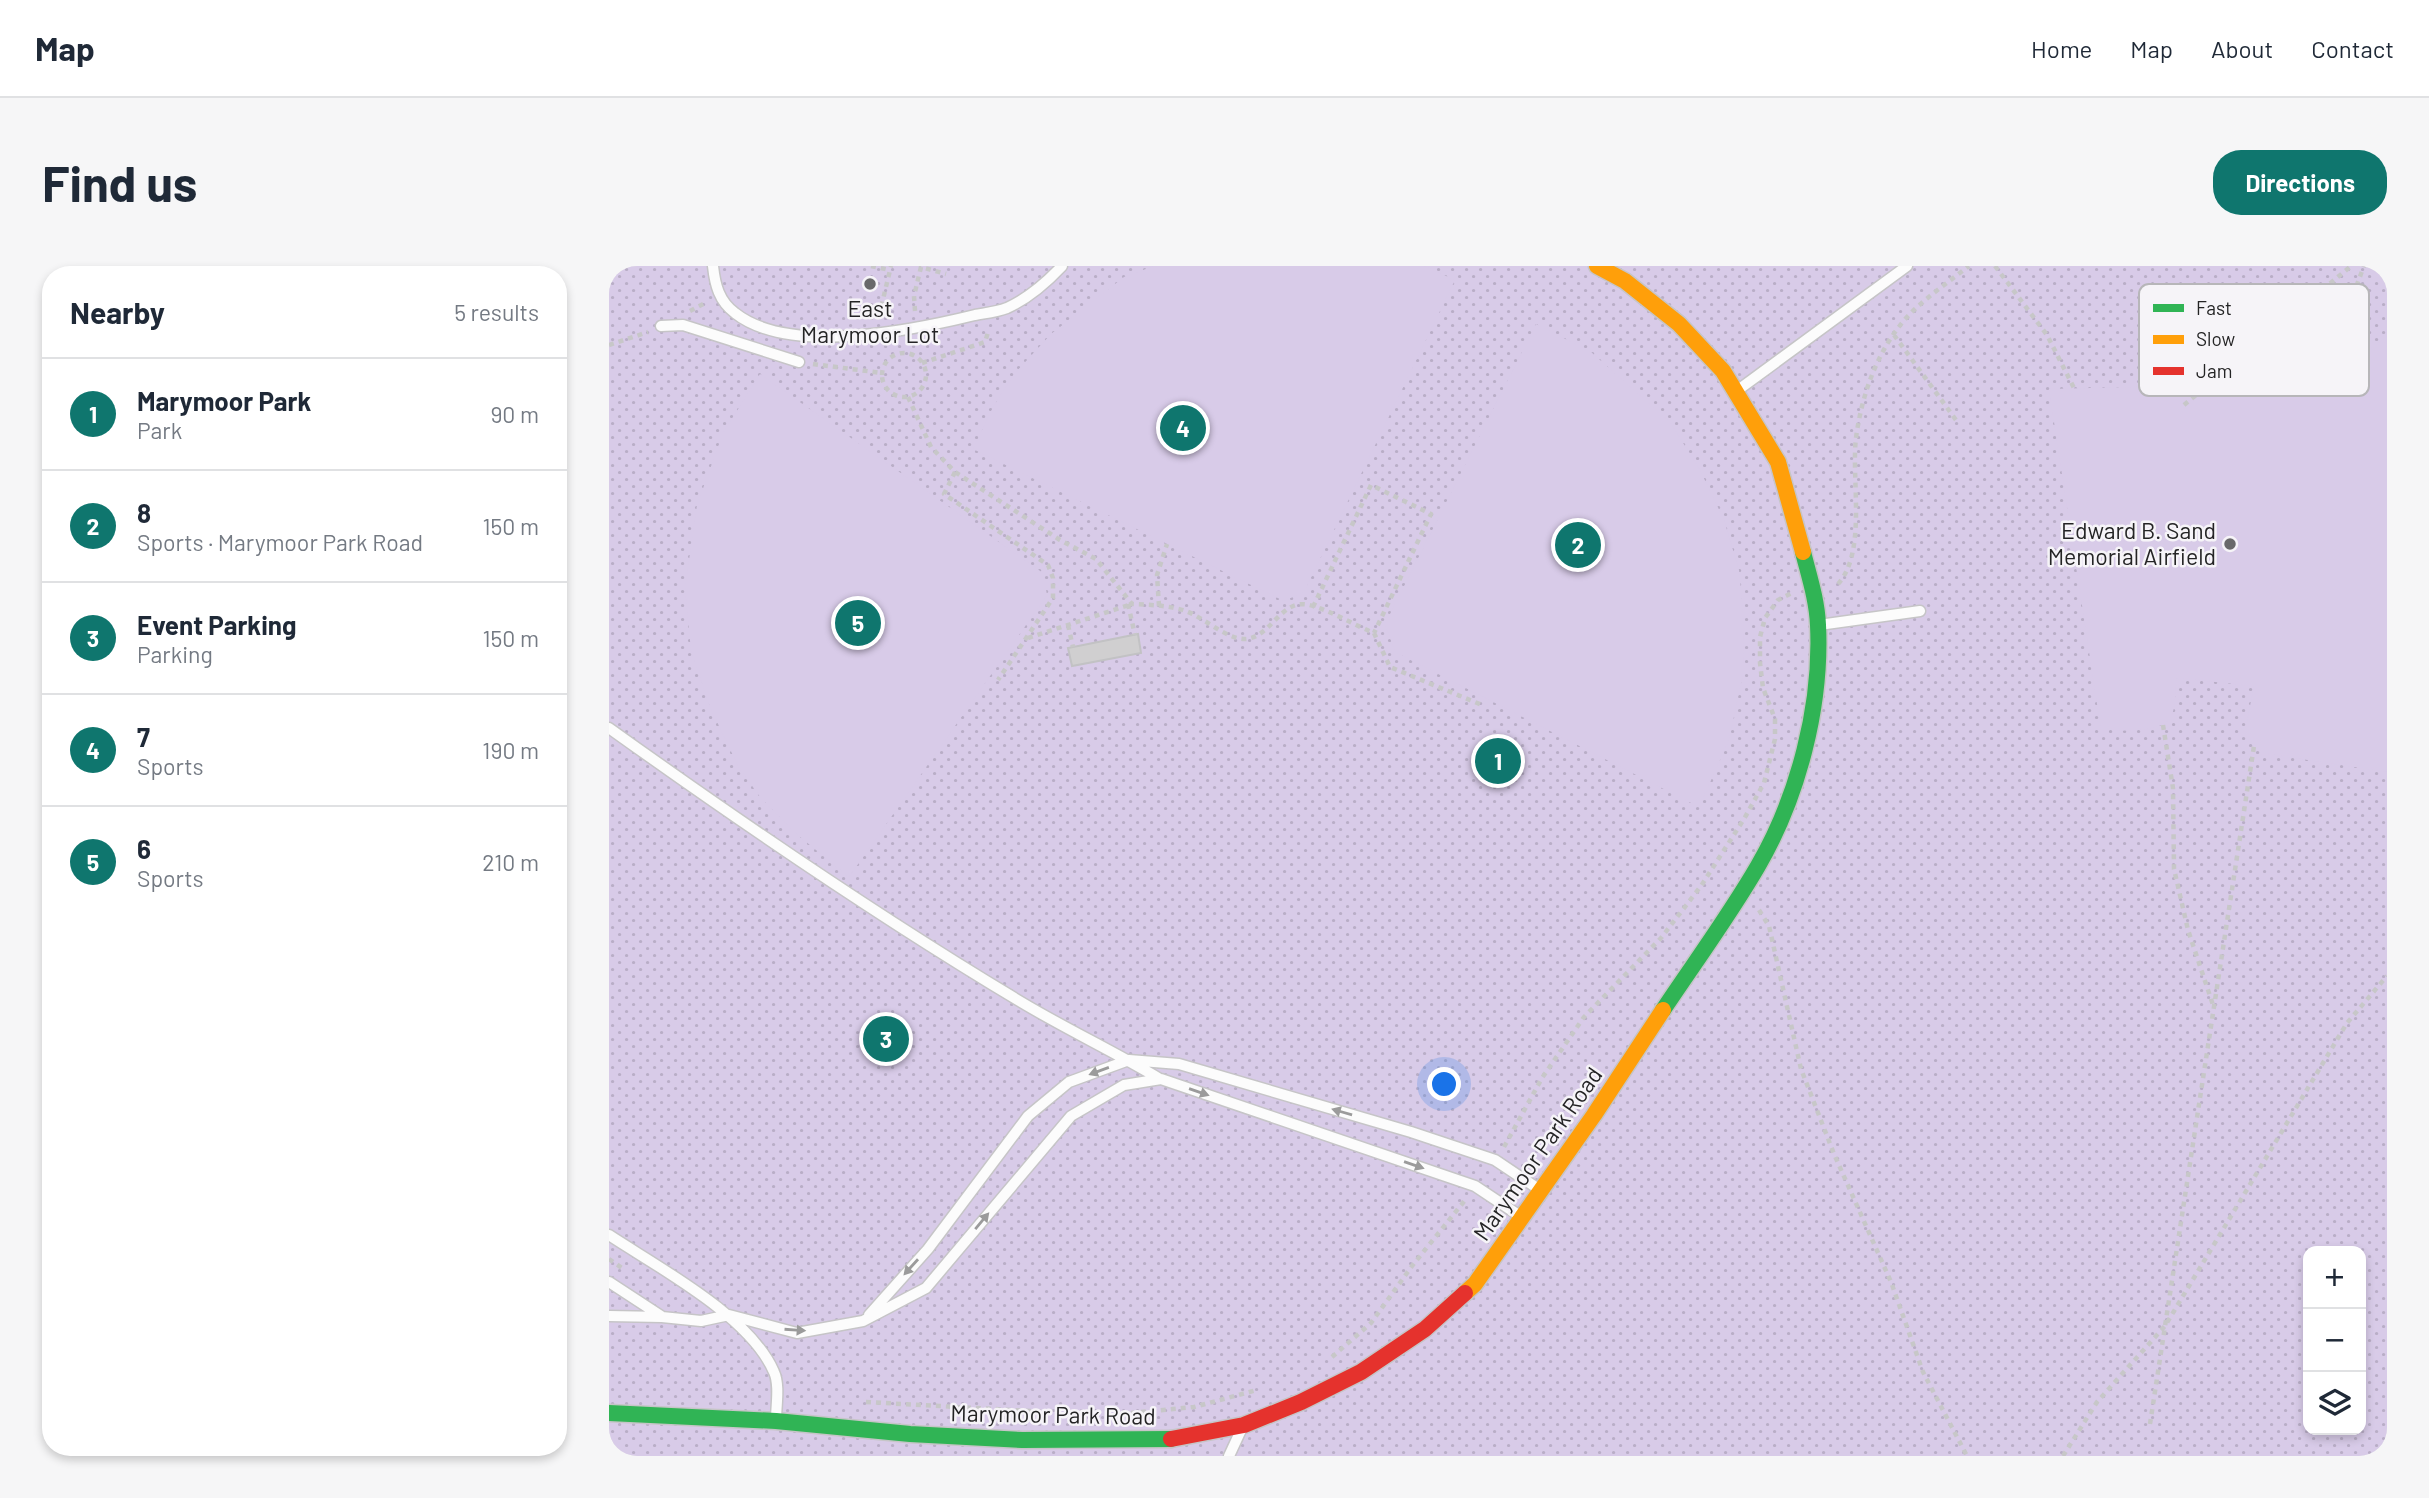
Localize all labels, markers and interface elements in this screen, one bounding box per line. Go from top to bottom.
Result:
text: Map [35,28,95,68]
text: Home [2031,34,2092,63]
text: Map [2130,34,2173,63]
text: About [2211,34,2273,63]
text: Contact [2311,34,2394,63]
button: Directions [2213,150,2387,215]
text: Find us [42,153,197,212]
marker: East Marymoor Lot [862,276,878,292]
legend [2139,284,2369,396]
text: Nearby [70,294,165,330]
place label: East Marymoor Lot [801,294,939,348]
text: Fast [2196,296,2232,319]
text: 5 results [454,298,539,326]
text: Slow [2196,327,2235,350]
text: Jam [2196,359,2232,382]
text: Marymoor Park [137,385,311,416]
text: 1 [89,400,97,428]
text: 90 m [490,400,539,428]
pin: 4 [1160,402,1206,454]
text: Park [137,416,182,444]
text: 8 [137,497,151,528]
text: 2 [87,512,99,540]
text: 150 m [483,512,539,540]
place label: Edward B. Sand Memorial Airfield [2048,516,2216,570]
pin: 2 [1555,519,1601,571]
text: Sports · Marymoor Park Road [137,528,423,556]
marker: Edward B. Sand Memorial Airfield [2222,536,2238,552]
pin: 5 [835,597,881,649]
text: Event Parking [137,609,297,640]
text: 3 [87,624,99,652]
text: 150 m [483,624,539,652]
text: Parking [137,640,213,668]
text: 7 [137,721,150,752]
pin: 1 [1475,735,1521,787]
text: 4 [86,736,100,764]
text: 190 m [482,736,539,764]
text: Sports [137,752,204,780]
text: 6 [137,833,151,864]
text: 5 [87,848,99,876]
text: 210 m [482,848,539,876]
text: Sports [137,864,204,892]
pin: 3 [863,1013,909,1065]
street label: Marymoor Park Road [1467,1061,1608,1246]
one-way arrow [1089,1066,1110,1077]
your location [1427,1067,1461,1101]
one-way arrow [1188,1087,1209,1098]
one-way arrow [1332,1106,1353,1116]
one-way arrow [1404,1160,1425,1171]
one-way arrow [974,1213,989,1230]
map controls [2303,1246,2366,1435]
button: + [2303,1246,2366,1309]
one-way arrow [903,1258,919,1276]
button: − [2303,1309,2366,1372]
one-way arrow [784,1325,806,1336]
button: layers [2303,1372,2366,1435]
street label: Marymoor Park Road [950,1398,1156,1430]

